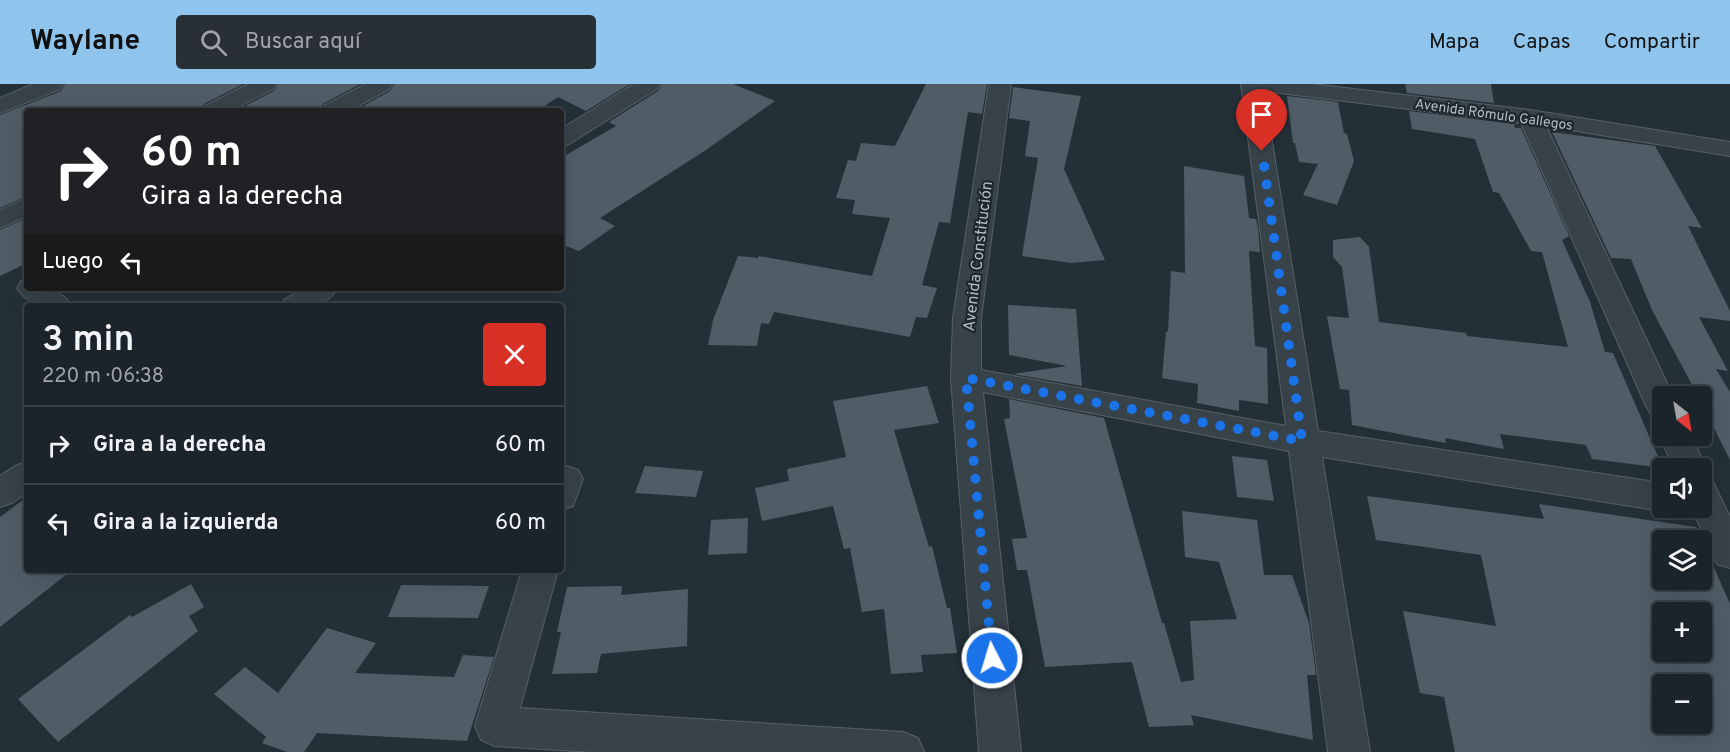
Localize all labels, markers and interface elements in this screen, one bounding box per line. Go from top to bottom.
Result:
search box [176,15,596,69]
text: Waylane [30,24,140,60]
icon: search [197,26,230,59]
text: Buscar aquí [245,29,361,56]
text: Mapa [1429,29,1480,56]
text: Capas [1513,29,1571,56]
text: Compartir [1604,29,1700,56]
pin [1236,89,1287,151]
street label: Avenida Rómulo Gallegos [1414,96,1574,135]
icon: arrive [1245,98,1278,131]
text: 60 m [141,128,242,181]
icon: right [42,132,120,210]
text: Gira a la derecha [141,180,343,214]
street label: Avenida Constitución [960,180,998,332]
icon: left [115,246,148,279]
text: Luego [42,249,103,276]
text: 3 min [42,318,134,364]
button: close [483,323,546,386]
text: 220 m · 06:38 [42,364,164,390]
north arrow [1652,386,1712,446]
map controls [1652,386,1712,734]
icon: right [42,429,75,462]
text: Gira a la derecha [93,432,266,459]
text: 60 m [495,432,546,459]
button: sound [1652,458,1712,518]
icon: left [42,507,75,540]
text: Gira a la izquierda [93,510,279,537]
text: 60 m [495,510,546,537]
button: layers [1652,530,1712,590]
button: + [1652,602,1712,662]
position arrow [960,626,1024,690]
button: − [1652,674,1712,734]

